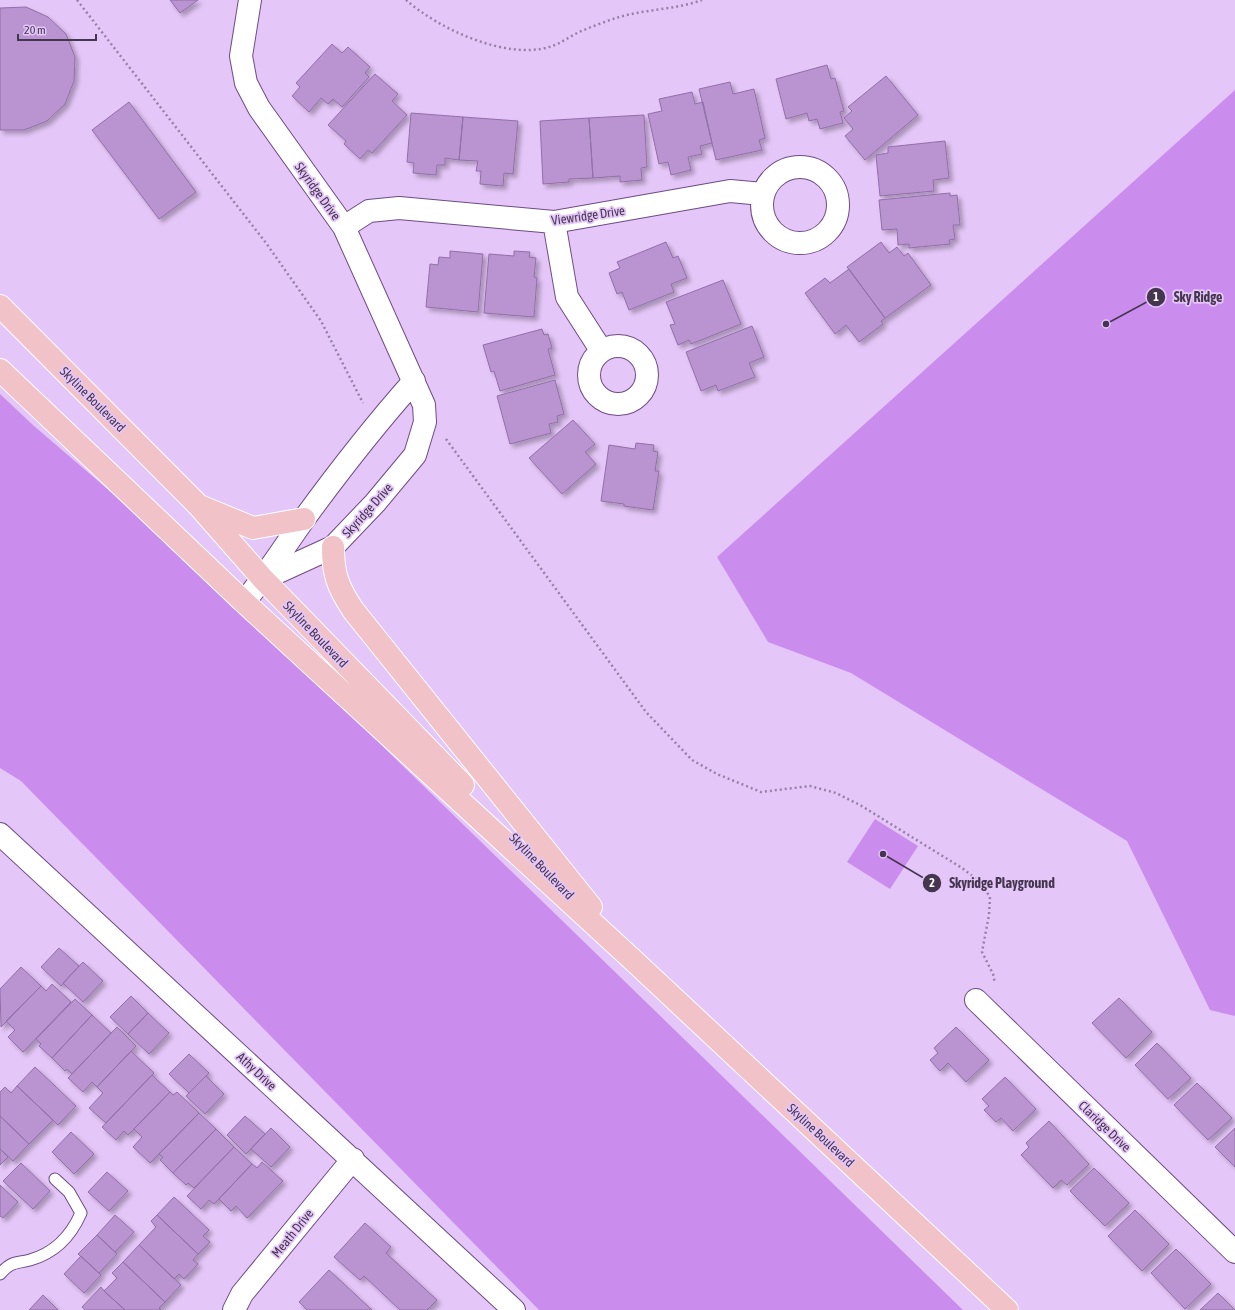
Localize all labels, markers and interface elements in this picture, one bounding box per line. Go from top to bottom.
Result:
scale bar [18,16,96,42]
text: 20 m [24,23,46,37]
street label: Skyridge Drive [292,159,344,223]
street label: Viewridge Drive [550,203,626,228]
callout: Sky Ridge [1146,284,1230,310]
text: Sky Ridge [1174,289,1222,305]
text: 1 [1153,290,1159,304]
street label: Skyline Boulevard [57,364,128,435]
street label: Skyridge Drive [339,480,396,541]
street label: Skyline Boulevard [280,598,351,670]
street label: Skyline Boulevard [506,830,577,902]
callout: Skyridge Playground [922,870,1063,896]
text: Skyridge Playground [949,875,1055,891]
text: 2 [929,876,935,890]
street label: Athy Drive [234,1049,280,1094]
street label: Claridge Drive [1075,1098,1134,1155]
street label: Skyline Boulevard [784,1101,857,1170]
street label: Meath Drive [268,1206,316,1260]

